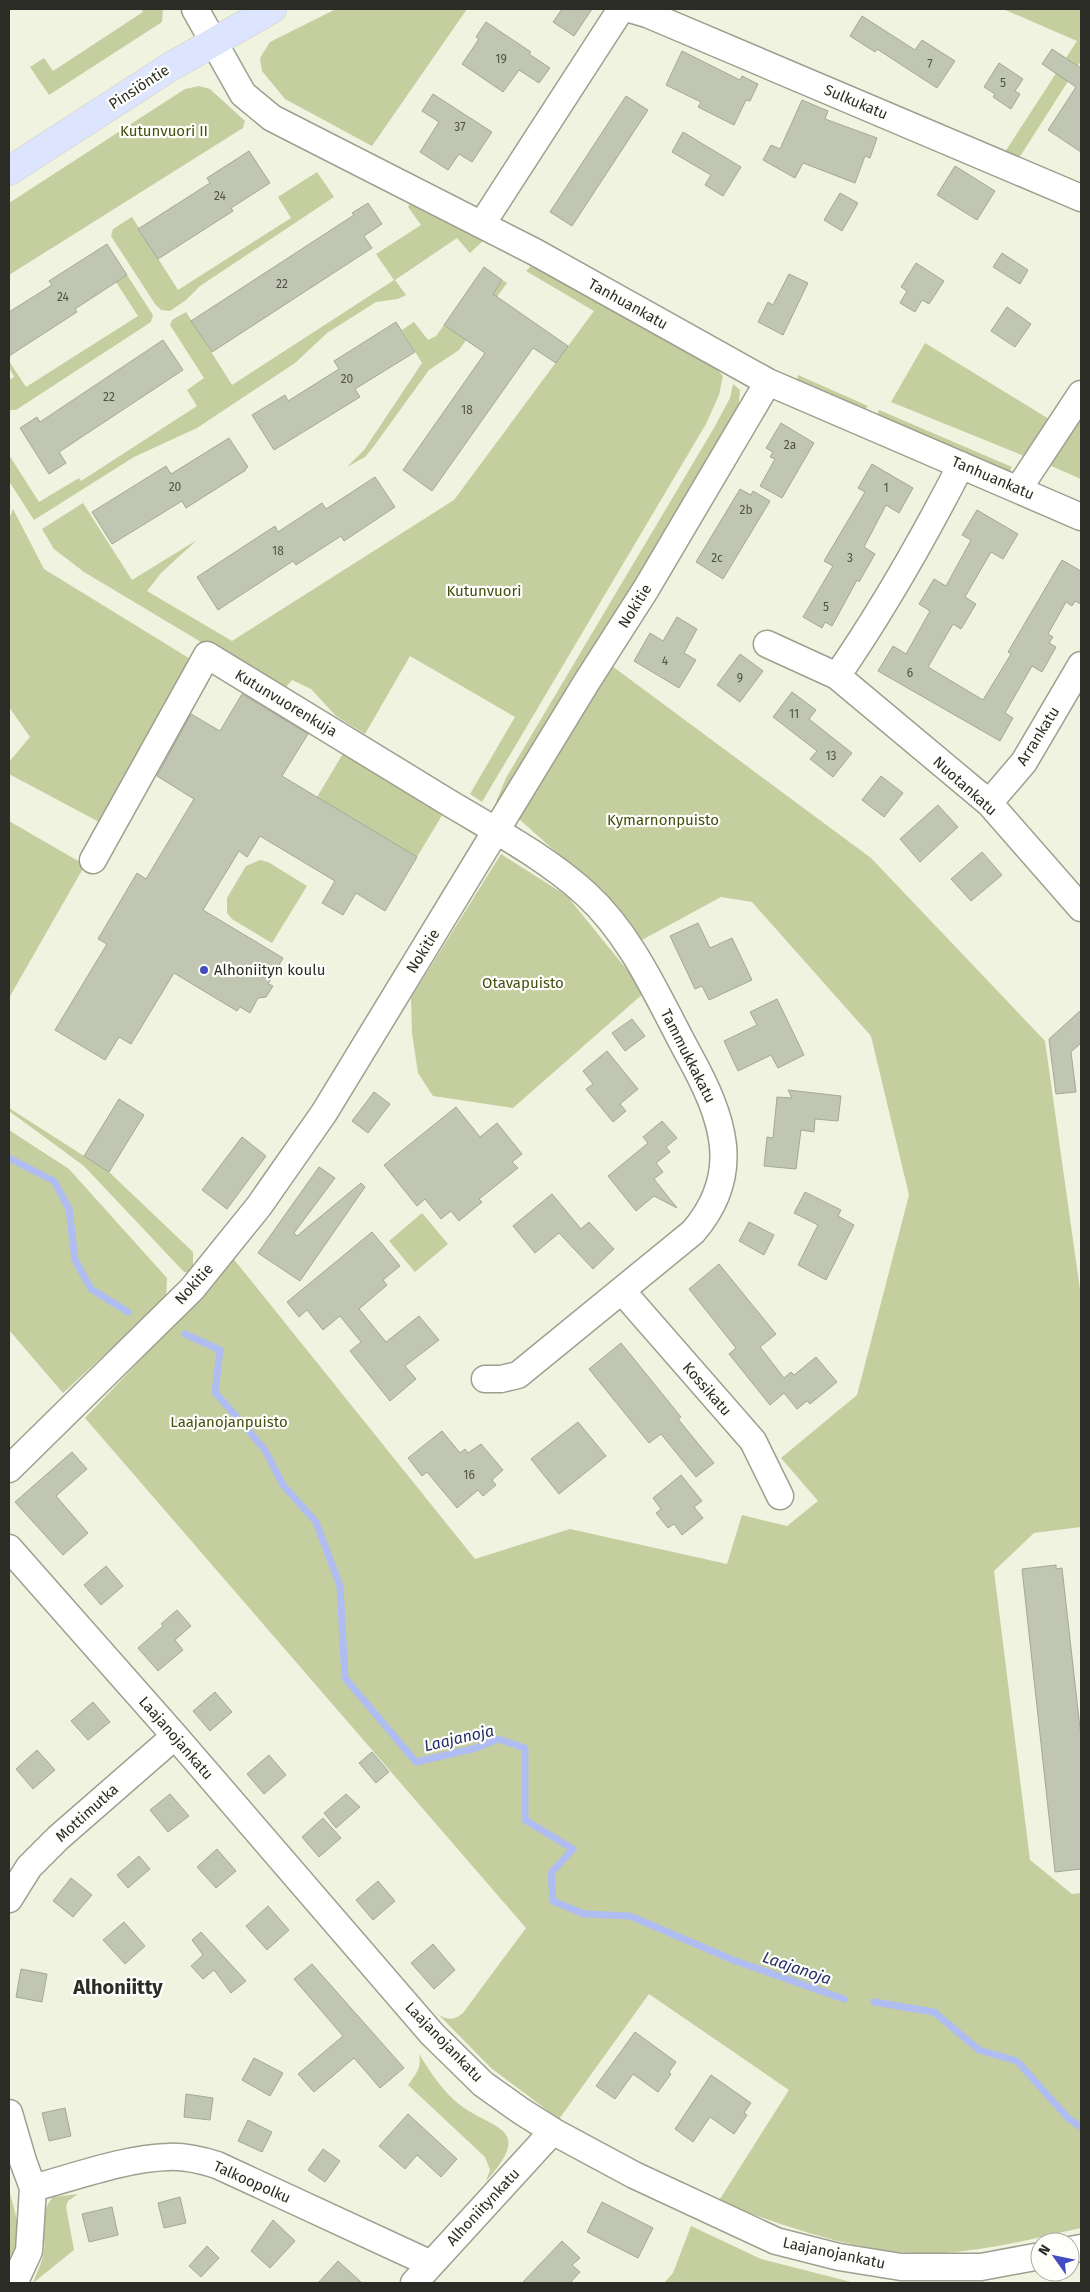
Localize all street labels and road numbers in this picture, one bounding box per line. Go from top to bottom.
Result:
street label: Pinsiöntie [105,61,173,113]
street label: Sulkukatu [821,81,891,123]
street label: Tanhuankatu [585,275,671,333]
street label: Tanhuankatu [949,452,1037,504]
street label: Nokitie [614,581,656,631]
street label: Kutunvuorenkuja [232,665,340,741]
street label: Arrankatu [1013,703,1063,769]
street label: Nuotankatu [929,753,1001,819]
street label: Nokitie [402,926,444,976]
street label: Tammukkakatu [657,1006,719,1106]
street label: Nokitie [171,1260,217,1308]
street label: Kossikatu [679,1358,735,1420]
street label: Laajanojankatu [135,1693,217,1783]
street label: Mottimutka [52,1780,122,1846]
street label: Laajanojankatu [401,1998,487,2086]
street label: Talkoopolku [210,2157,294,2207]
street label: Alhoniitynkatu [443,2165,523,2249]
street label: Laajanojankatu [781,2233,887,2273]

